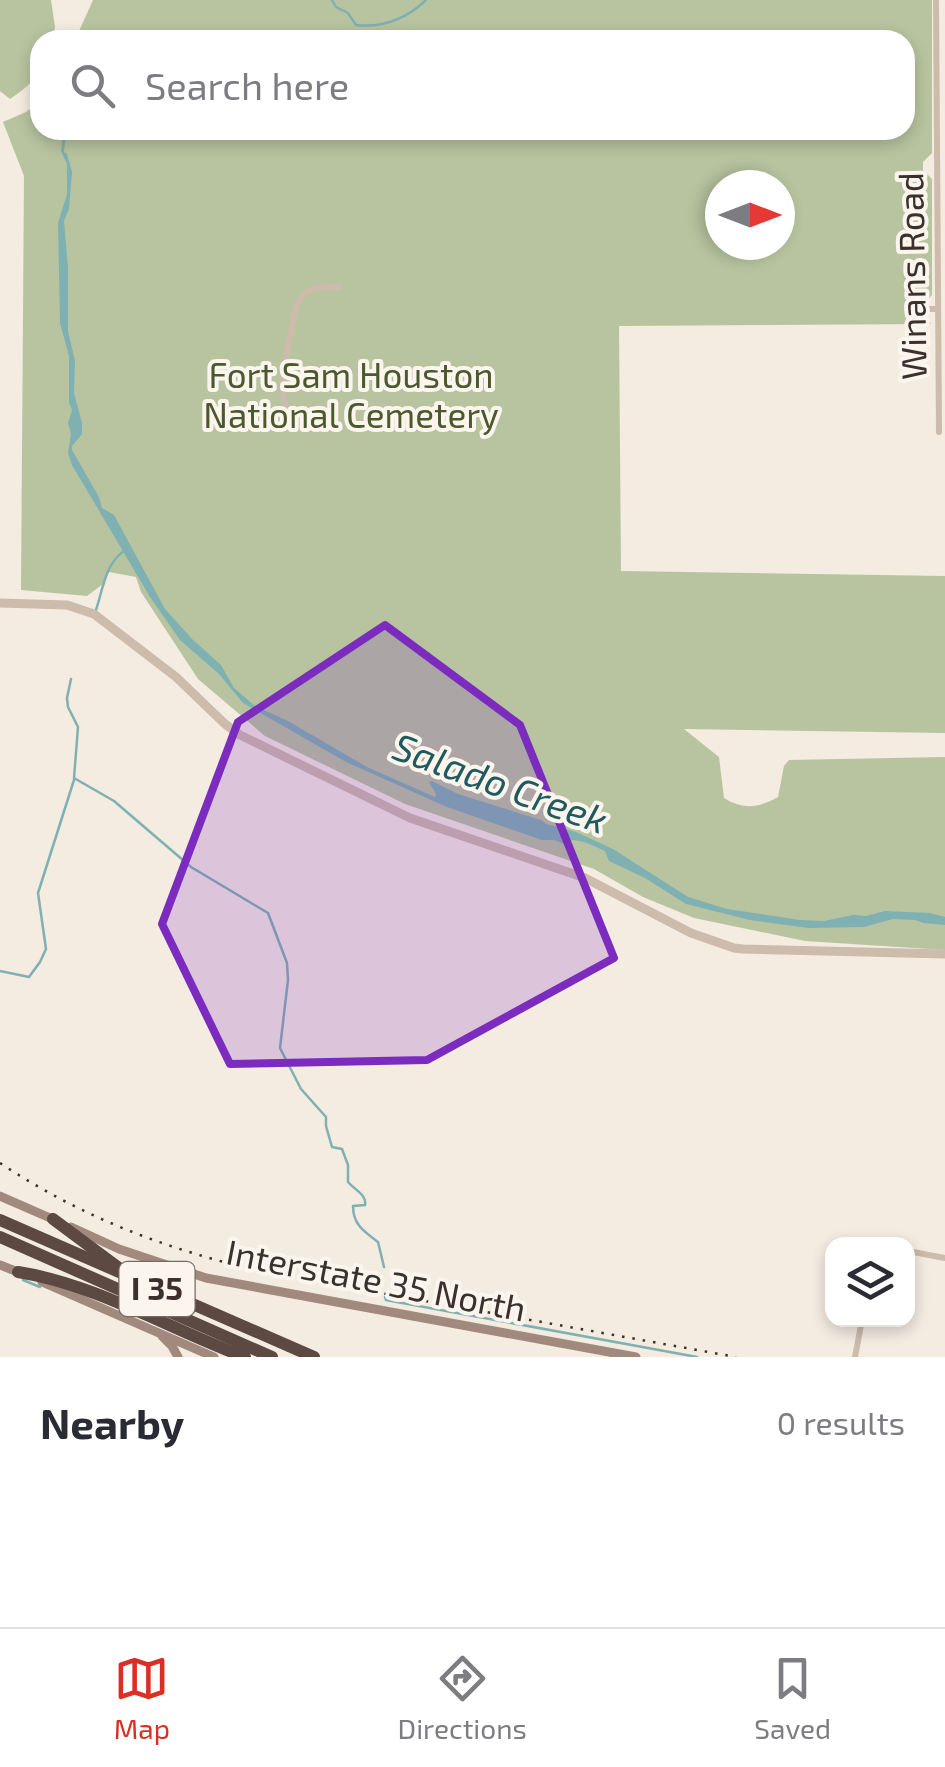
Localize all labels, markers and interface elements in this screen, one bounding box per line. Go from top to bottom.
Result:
search box [30,30,915,140]
icon: search [65,58,120,113]
text: Search here [145,62,349,108]
north arrow [705,170,795,260]
street label: Winans Road [888,172,934,380]
park label: Fort Sam Houston National Cemetery [203,353,499,435]
water label: Salado Creek [387,722,614,842]
street label: Interstate 35 North [223,1229,530,1329]
map controls [825,1237,915,1327]
button: layers [825,1237,915,1327]
road number: I 35 [120,1262,194,1316]
text: Nearby [40,1397,184,1447]
text: 0 results [777,1403,905,1441]
tab: Map [114,1651,170,1745]
tab: Directions [398,1651,527,1745]
tab: Saved [754,1651,831,1745]

